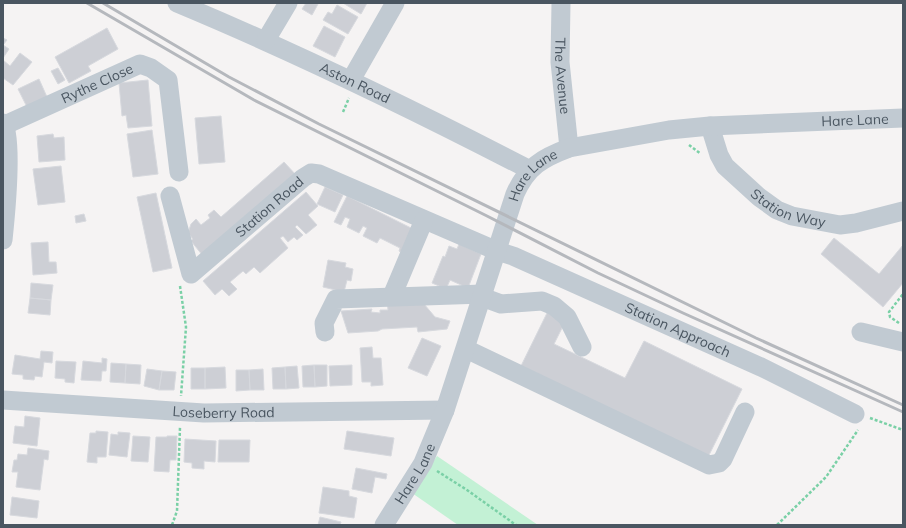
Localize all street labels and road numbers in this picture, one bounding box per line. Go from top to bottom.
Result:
street label: The Avenue [551,37,574,115]
street label: Aston Road [317,58,393,107]
street label: Rythe Close [58,59,136,107]
street label: Hare Lane [821,110,889,130]
street label: Hare Lane [504,145,560,204]
street label: Station Road [231,172,307,241]
street label: Station Way [747,185,828,231]
street label: Station Approach [622,298,733,361]
street label: Loseberry Road [172,402,275,422]
street label: Hare Lane [390,441,439,507]

